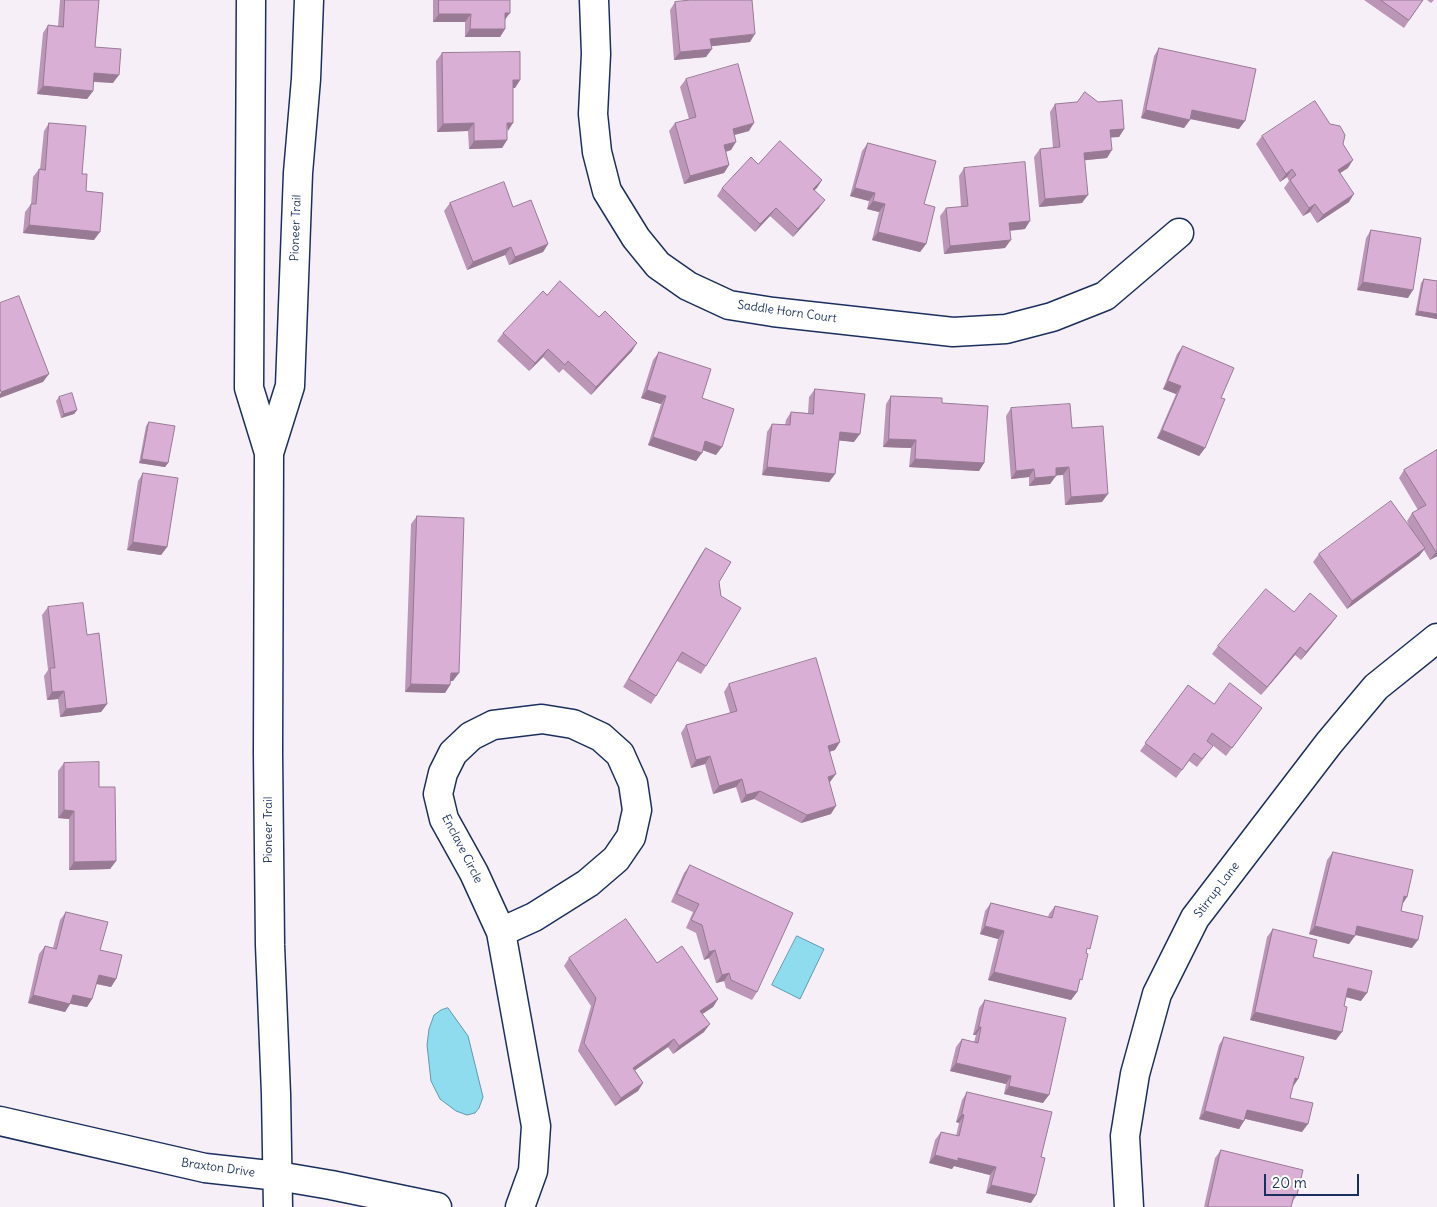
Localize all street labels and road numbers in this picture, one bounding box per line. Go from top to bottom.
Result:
street label: Pioneer Trail [288,194,304,262]
street label: Saddle Horn Court [736,298,838,326]
street label: Pioneer Trail [262,797,276,863]
street label: Enclave Circle [438,812,486,886]
street label: Stirrup Lane [1191,859,1243,921]
street label: Braxton Drive [180,1156,256,1180]

